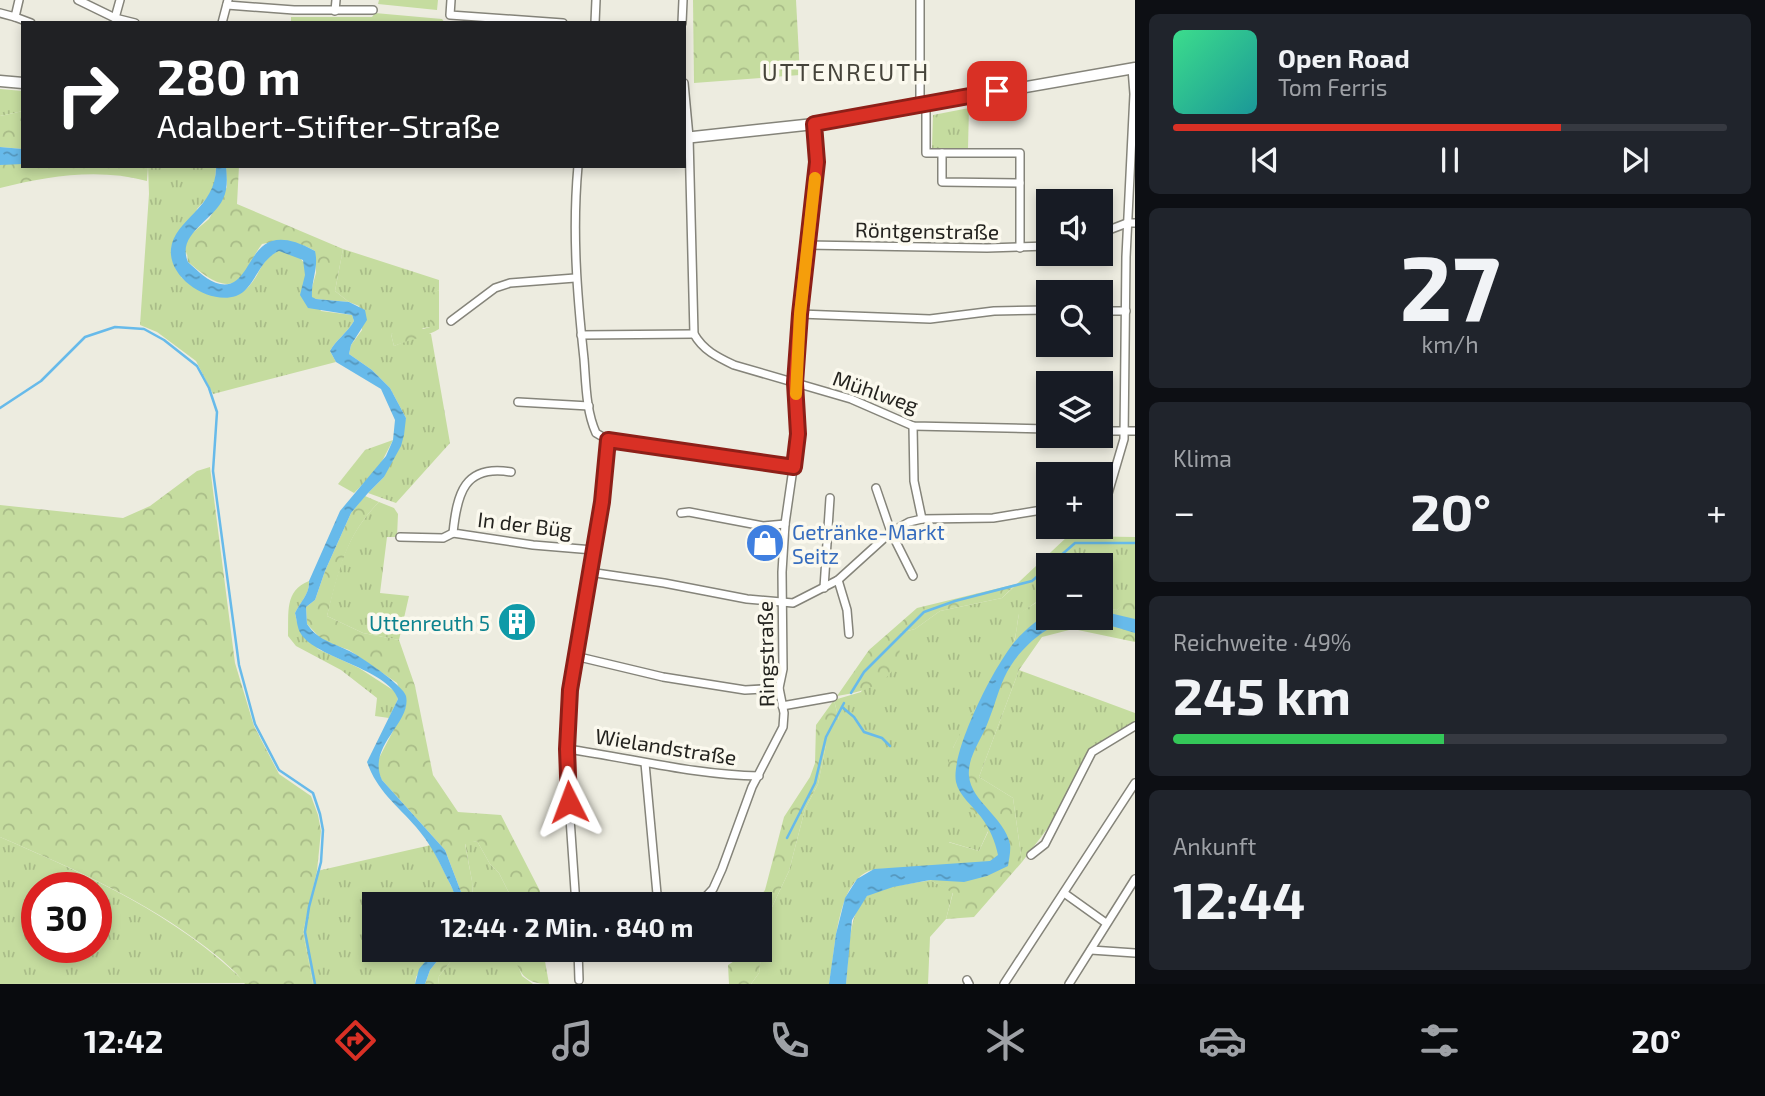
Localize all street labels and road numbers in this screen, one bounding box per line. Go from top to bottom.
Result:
street label: Röntgenstraße [855,216,999,244]
street label: Mühlweg [830,365,922,417]
street label: In der Büg [476,506,574,542]
street label: Ringstraße [752,601,778,707]
street label: Wielandstraße [594,723,738,769]

